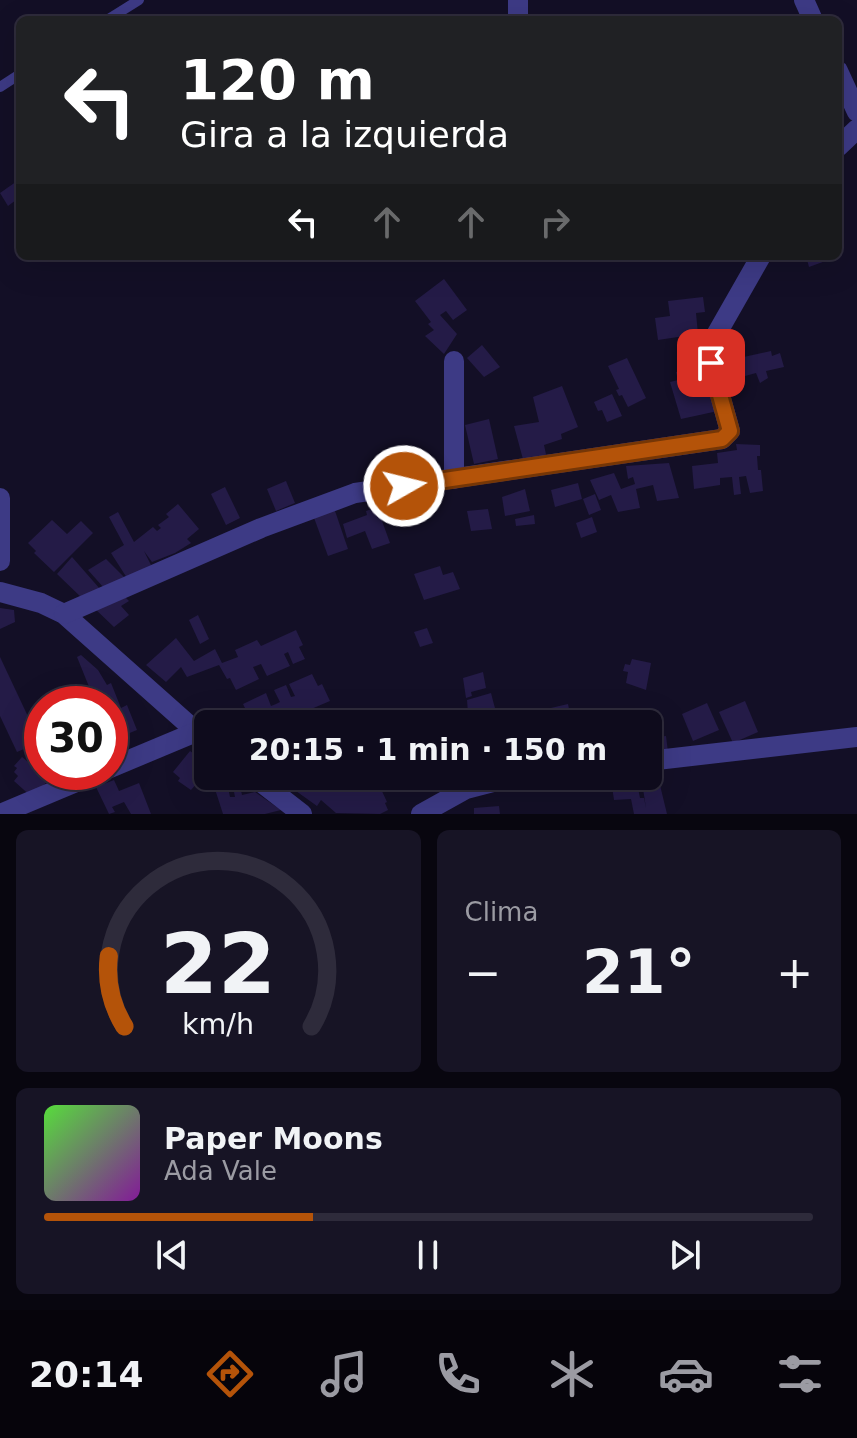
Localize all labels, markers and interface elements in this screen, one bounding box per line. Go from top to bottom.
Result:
text: 120 m [180,47,375,112]
icon: left [48,48,152,152]
text: Gira a la izquierda [180,114,509,155]
icon: left [281,200,325,244]
icon: ahead [365,200,409,244]
icon: ahead [449,200,493,244]
icon: right [533,200,577,244]
pin [677,329,745,397]
icon: arrive [689,341,733,385]
position arrow [362,444,446,528]
speed limit sign: 30 [24,686,128,790]
text: 20:15 · 1 min · 150 m [249,732,607,767]
text: Clima [465,897,538,927]
text: 22 [160,916,276,1013]
text: 21° [582,937,696,1007]
text: − [465,947,501,998]
text: + [776,947,813,998]
text: km/h [182,1007,254,1041]
text: Paper Moons [164,1121,383,1156]
text: Ada Vale [164,1156,277,1186]
icon: previous [150,1233,194,1277]
icon: pause [406,1233,450,1277]
icon: next [663,1233,707,1277]
icon: directions [202,1346,258,1402]
icon: music [316,1346,372,1402]
icon: phone [430,1346,486,1402]
icon: climate [544,1346,600,1402]
icon: car [658,1346,714,1402]
icon: filters [772,1346,828,1402]
text: 20:14 [29,1354,144,1395]

